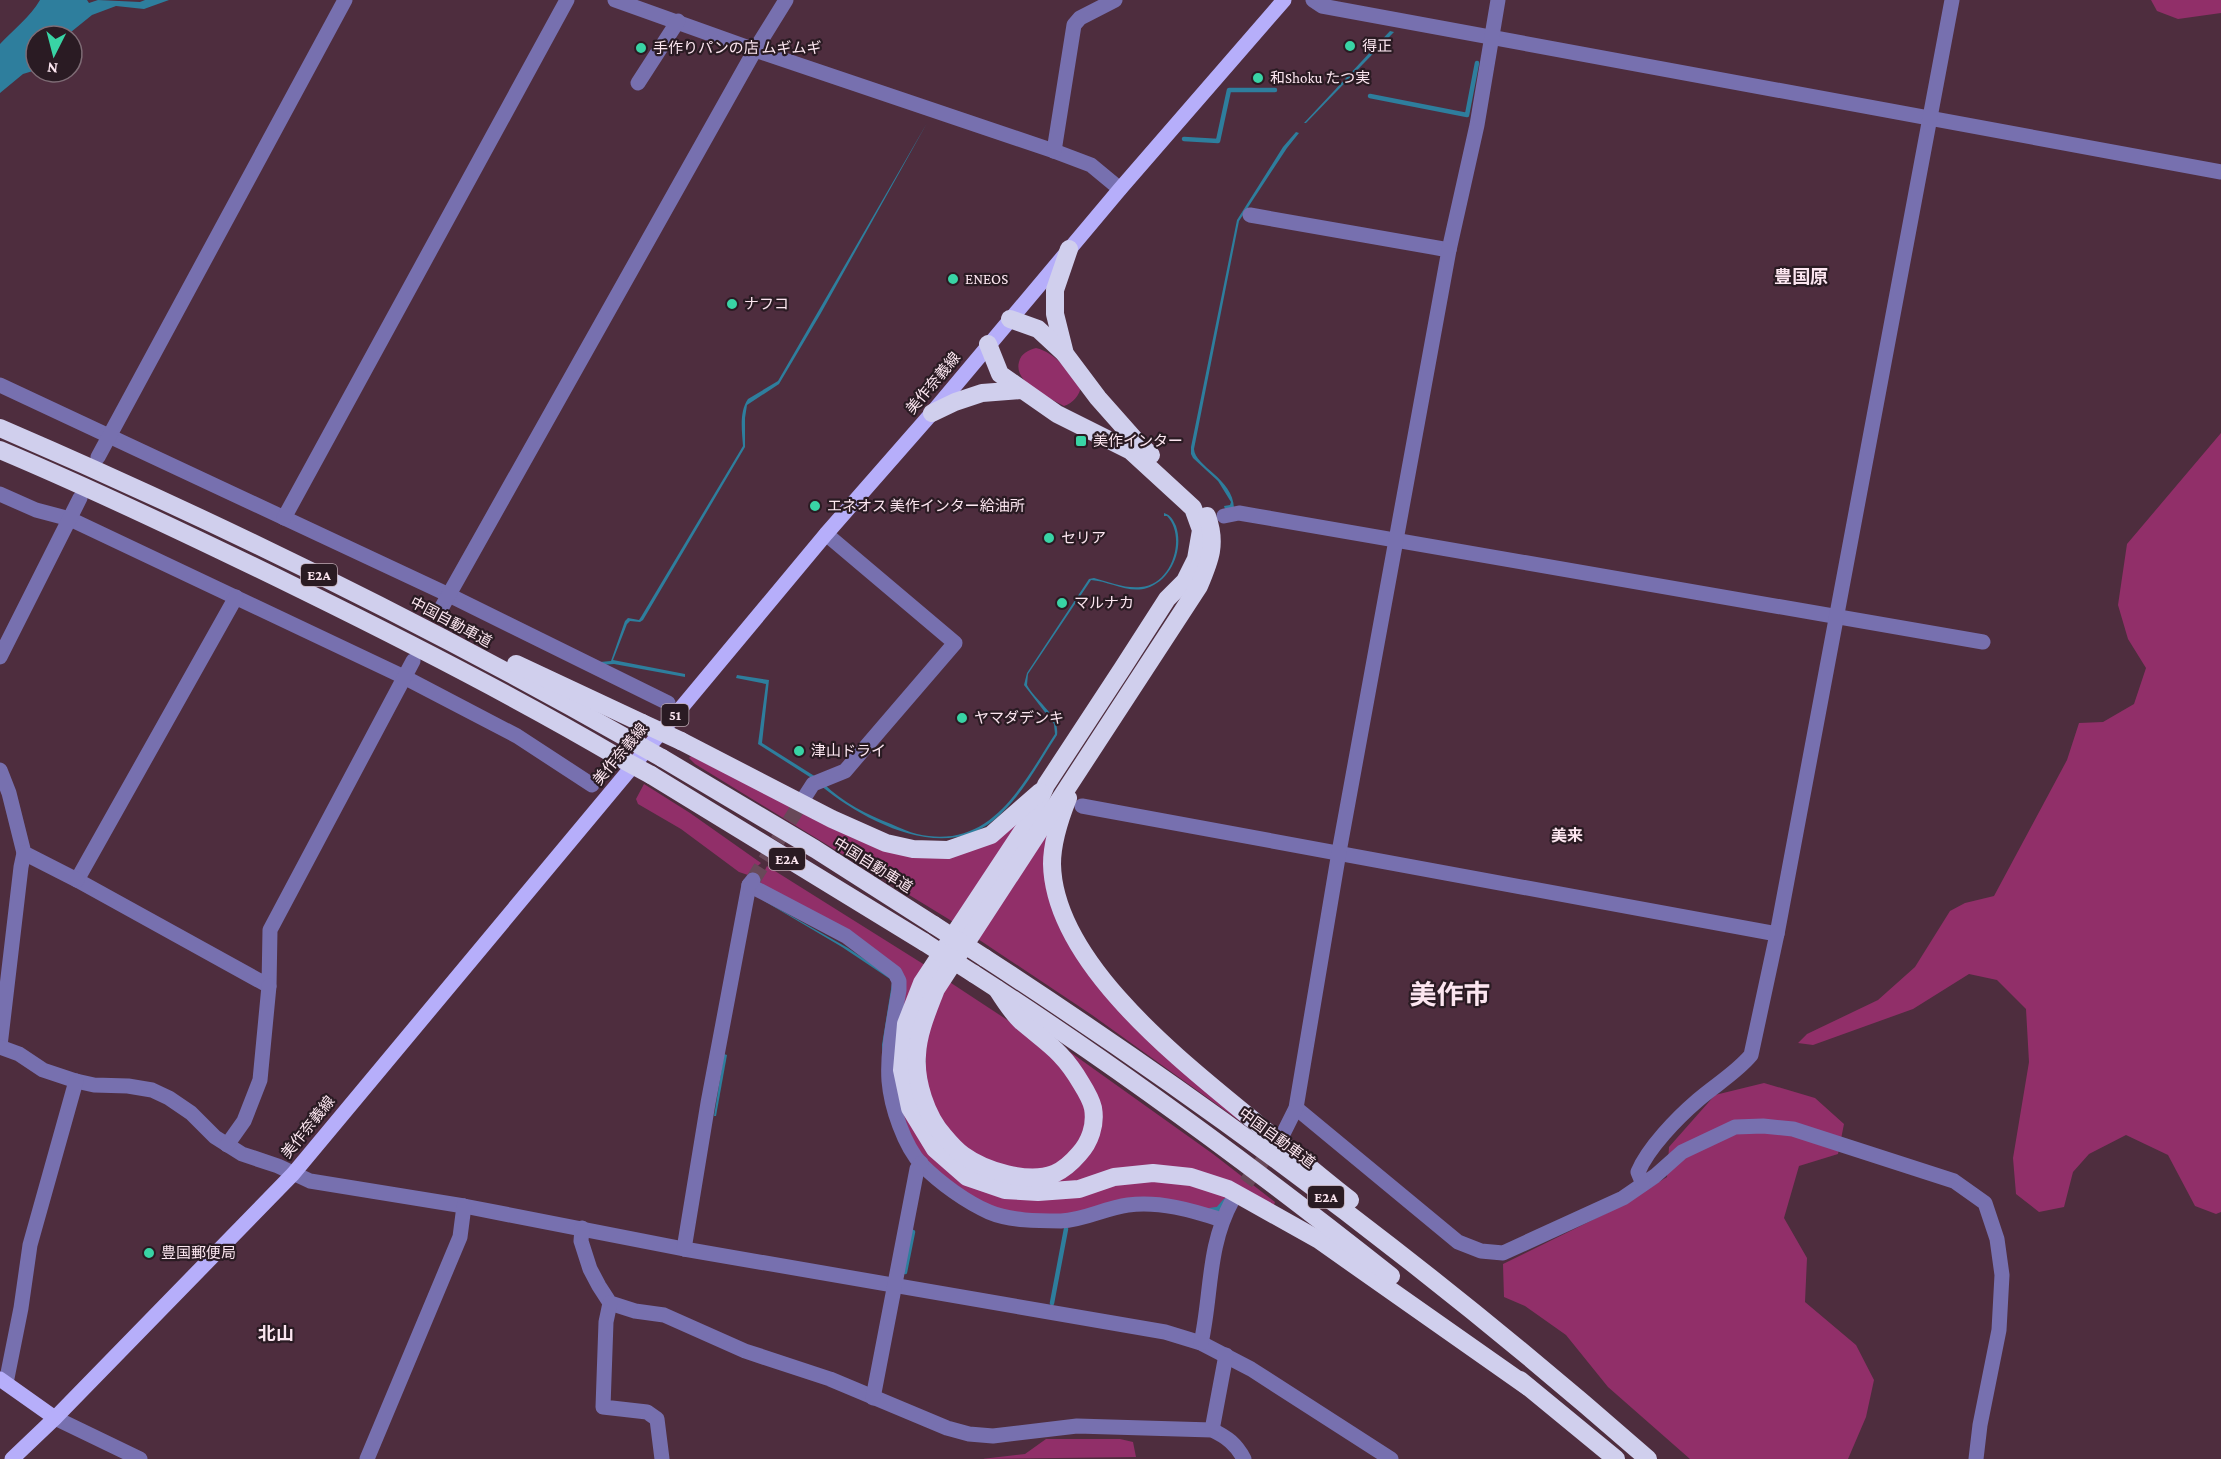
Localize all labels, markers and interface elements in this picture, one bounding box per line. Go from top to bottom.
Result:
north arrow [24,24,84,84]
place label: 得正 [1362,38,1392,54]
marker: 得正 [1343,39,1357,53]
place label: 手作りパンの店 ムギムギ [653,40,822,56]
marker: 手作りパンの店 ムギムギ [634,41,648,55]
text: N [46,59,59,77]
place label: 和Shoku たつ実 [1270,70,1370,86]
marker: 和Shoku たつ実 [1251,71,1265,85]
district label: 豊国原 [1774,267,1828,287]
place label: ENEOS [965,271,1008,287]
marker: ENEOS [946,272,960,286]
place label: ナフコ [744,296,789,312]
marker: ナフコ [725,297,739,311]
street label: 美作奈義線 [903,349,963,417]
place label: 美作インター [1093,433,1183,449]
marker: 美作インター [1074,434,1088,448]
place label: エネオス 美作インター給油所 [827,497,1025,514]
marker: エネオス 美作インター給油所 [808,499,822,513]
place label: セリア [1061,530,1106,546]
marker: セリア [1042,531,1056,545]
road number: E2A [301,564,337,586]
street label: 中国自動車道 [408,594,494,650]
place label: マルナカ [1074,595,1134,611]
marker: マルナカ [1055,596,1069,610]
road number: 51 [662,704,688,726]
place label: ヤマダデンキ [974,710,1064,726]
marker: ヤマダデンキ [955,711,969,725]
street label: 美作奈義線 [590,720,650,788]
place label: 津山ドライ [811,743,886,759]
marker: 津山ドライ [792,744,806,758]
district label: 美来 [1551,827,1583,844]
street label: 中国自動車道 [831,834,915,896]
road number: E2A [769,848,805,870]
district label: 美作市 [1410,980,1491,1010]
street label: 美作奈義線 [278,1093,338,1161]
street label: 中国自動車道 [1236,1105,1318,1171]
road number: E2A [1308,1186,1344,1208]
place label: 豊国郵便局 [161,1245,236,1261]
marker: 豊国郵便局 [142,1246,156,1260]
district label: 北山 [258,1324,294,1344]

